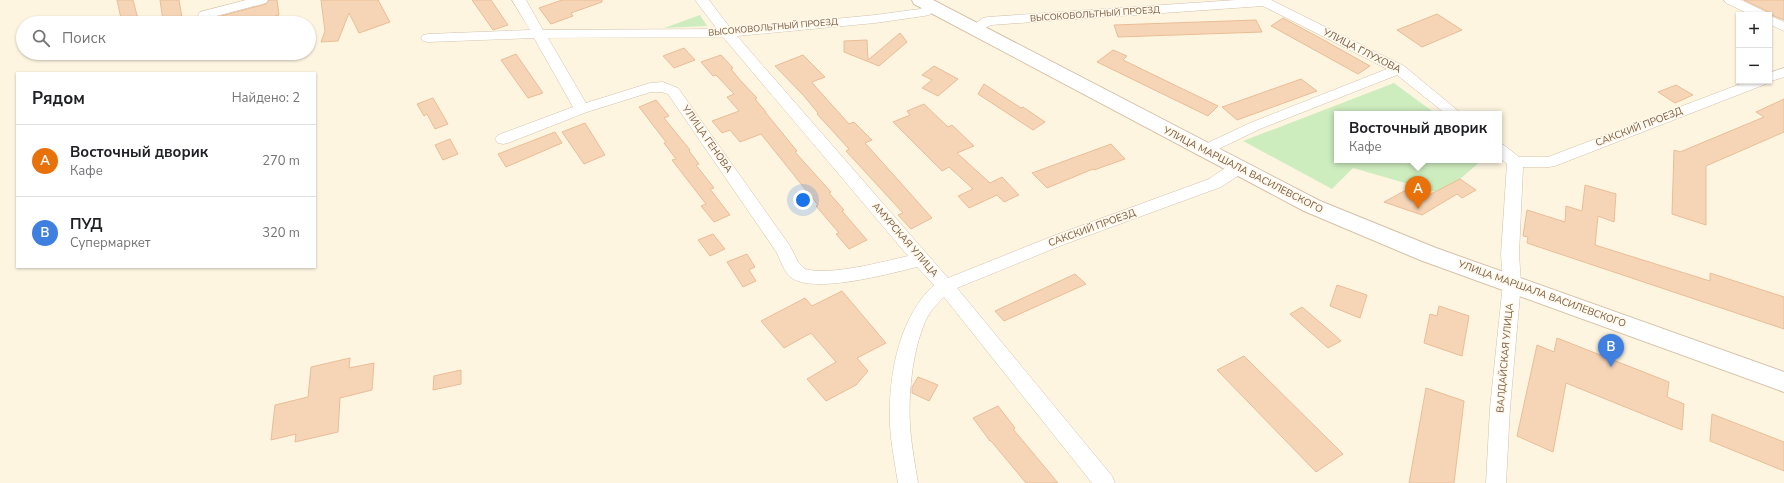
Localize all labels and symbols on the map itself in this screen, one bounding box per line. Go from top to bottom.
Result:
street label: ВЫСОКОВОЛЬТНЫЙ ПРОЕЗД [1030,3,1160,25]
street label: ВЫСОКОВОЛЬТНЫЙ ПРОЕЗД [708,15,838,39]
street label: УЛИЦА ГЛУХОВА [1320,25,1404,77]
street label: УЛИЦА ГЕНОВА [678,102,736,176]
street label: САКСКИЙ ПРОЕЗД [1593,104,1685,150]
street label: УЛИЦА МАРШАЛА ВАСИЛЕВСКОГО [1160,123,1326,217]
pin: A [1405,176,1431,209]
your location [793,190,813,210]
street label: АМУРСКАЯ УЛИЦА [869,200,942,281]
street label: САКСКИЙ ПРОЕЗД [1046,206,1138,250]
street label: УЛИЦА МАРШАЛА ВАСИЛЕВСКОГО [1455,257,1628,331]
street label: ВАЛДАЙСКАЯ УЛИЦА [1493,302,1517,413]
pin: B [1598,334,1624,367]

